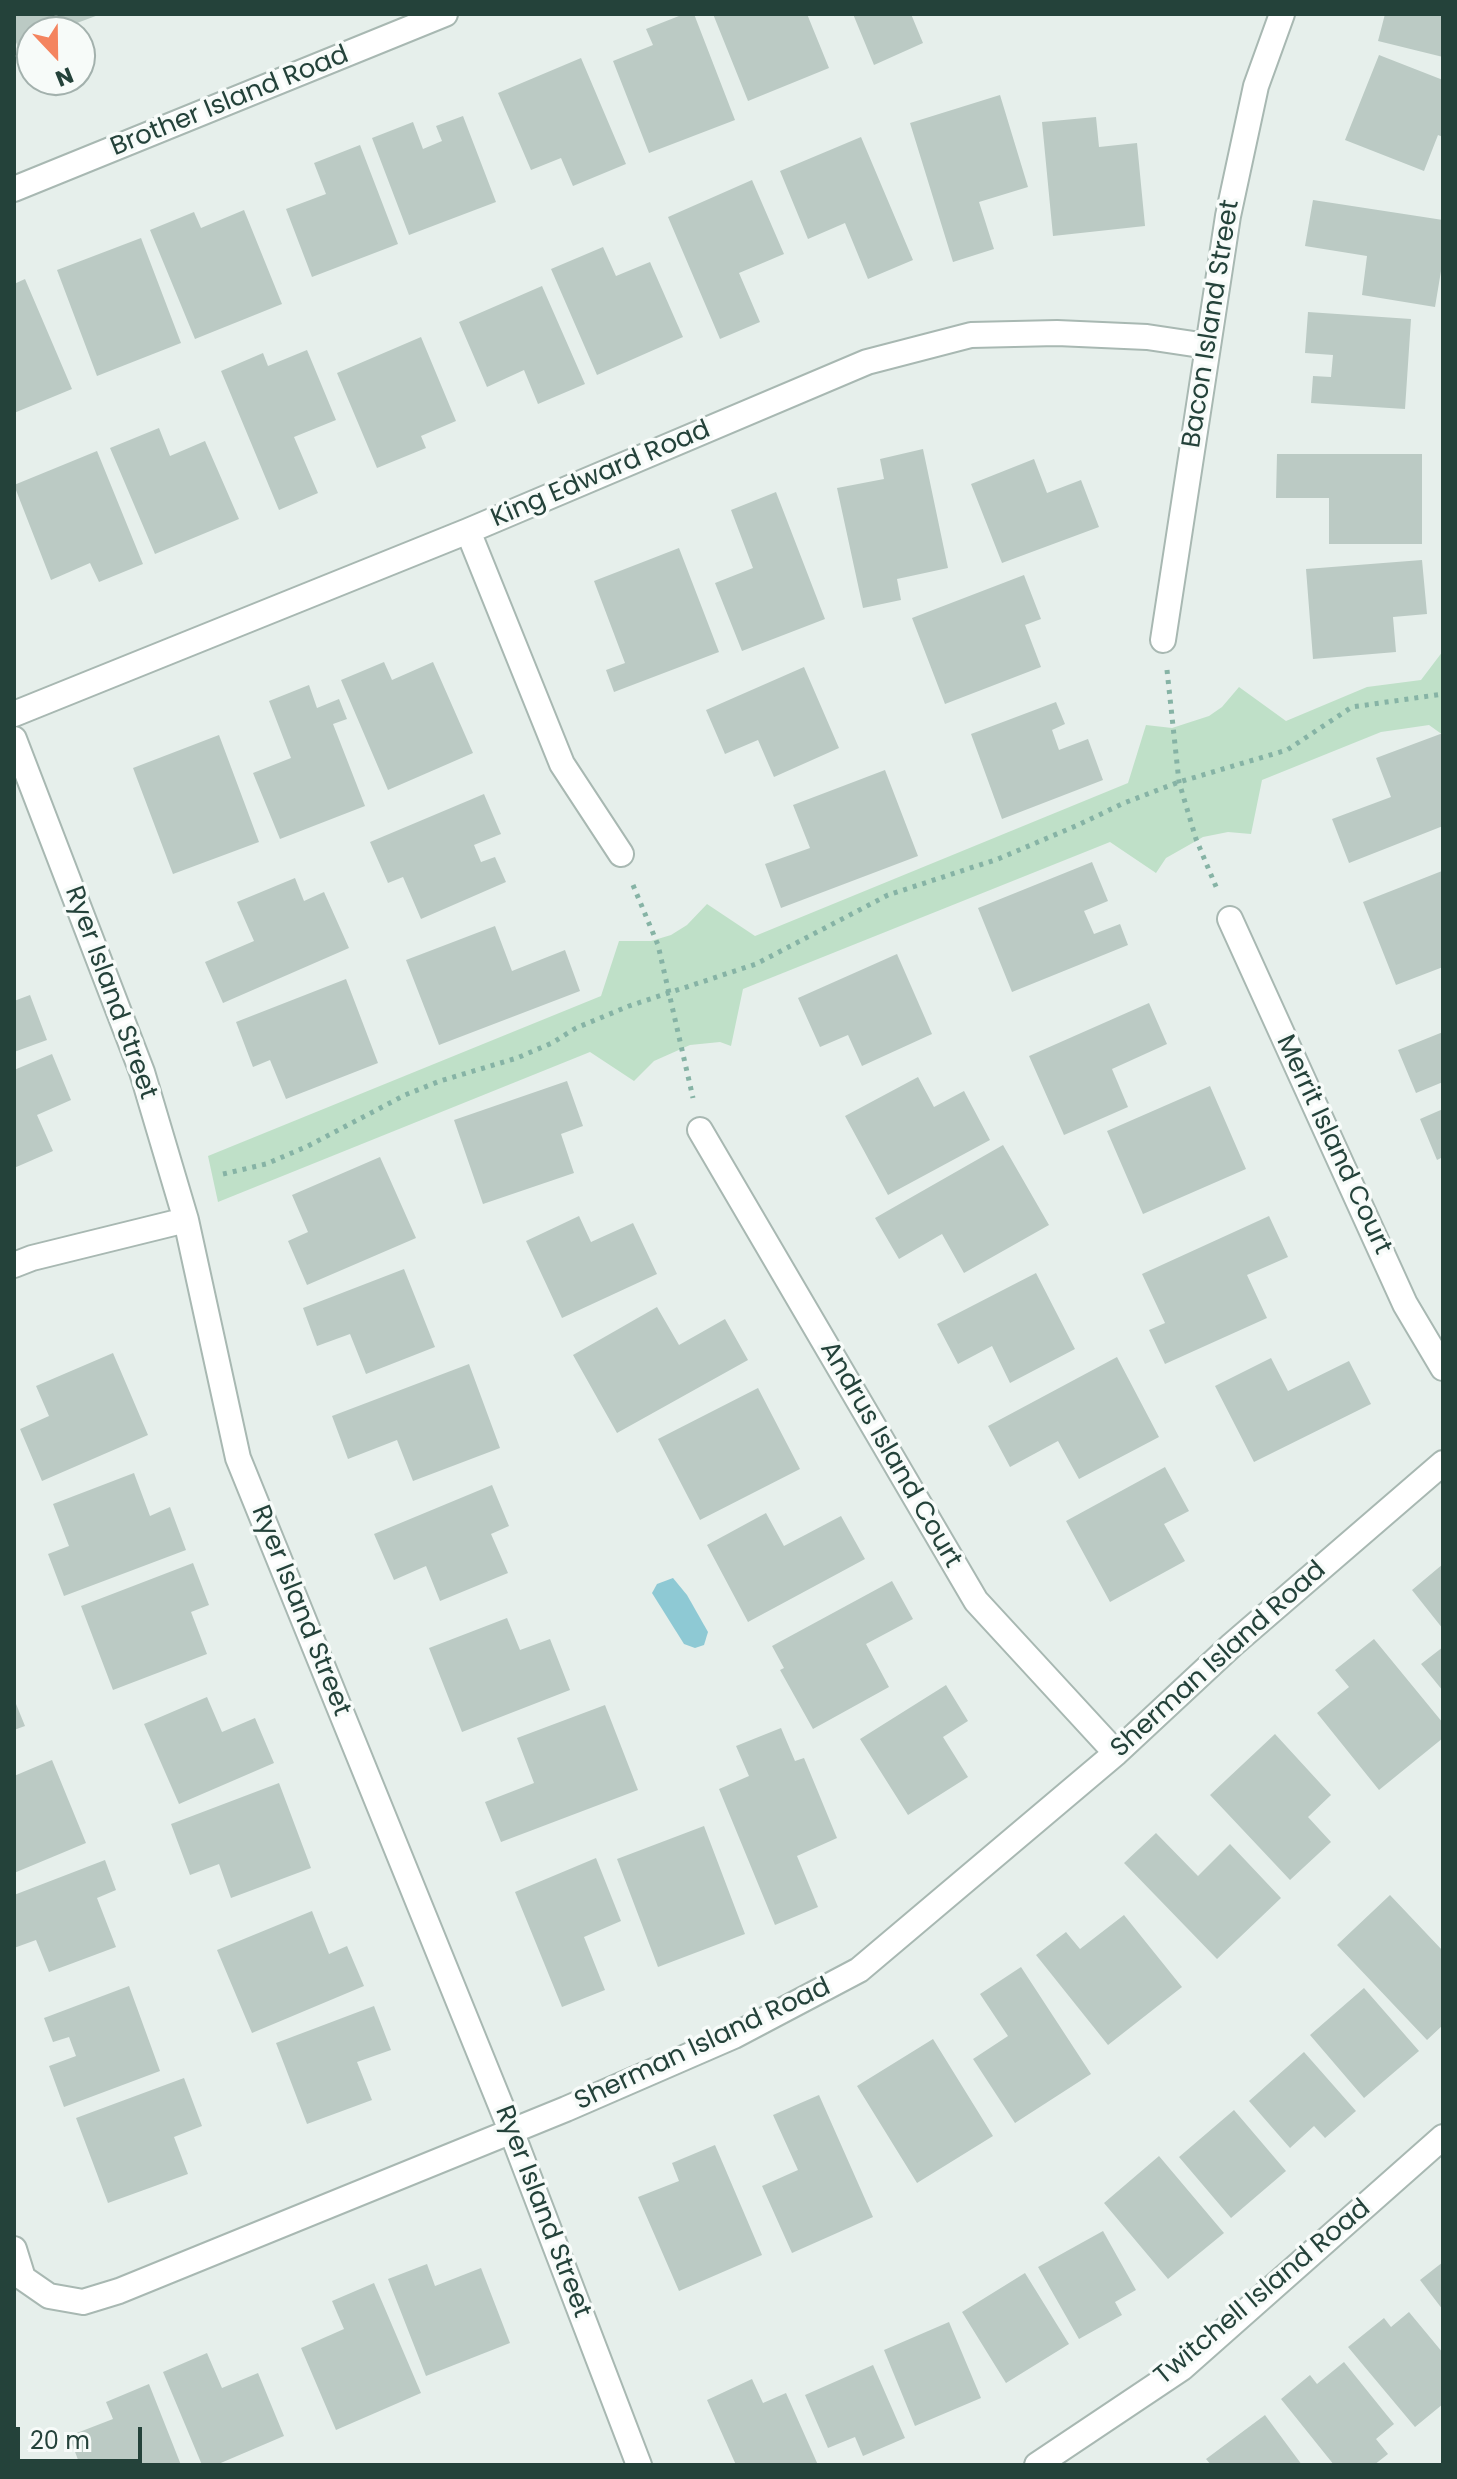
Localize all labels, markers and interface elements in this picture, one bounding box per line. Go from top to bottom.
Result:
north arrow [16,16,96,96]
street label: Brother Island Road [106,40,354,164]
text: N [51,59,78,94]
street label: Bacon Island Street [1177,198,1247,450]
street label: King Edward Road [487,415,715,535]
street label: Ryer Island Street [57,882,163,1104]
street label: Merrit Island Court [1269,1030,1397,1260]
street label: Andrus Island Court [812,1336,968,1574]
street label: Ryer Island Street [243,1501,357,1721]
street label: Sherman Island Road [1105,1555,1333,1765]
street label: Sherman Island Road [570,1972,836,2118]
street label: Ryer Island Street [487,2102,597,2322]
street label: Twitchell Island Road [1149,2194,1377,2392]
scale bar [20,2411,146,2461]
text: 20 m [30,2424,90,2457]

